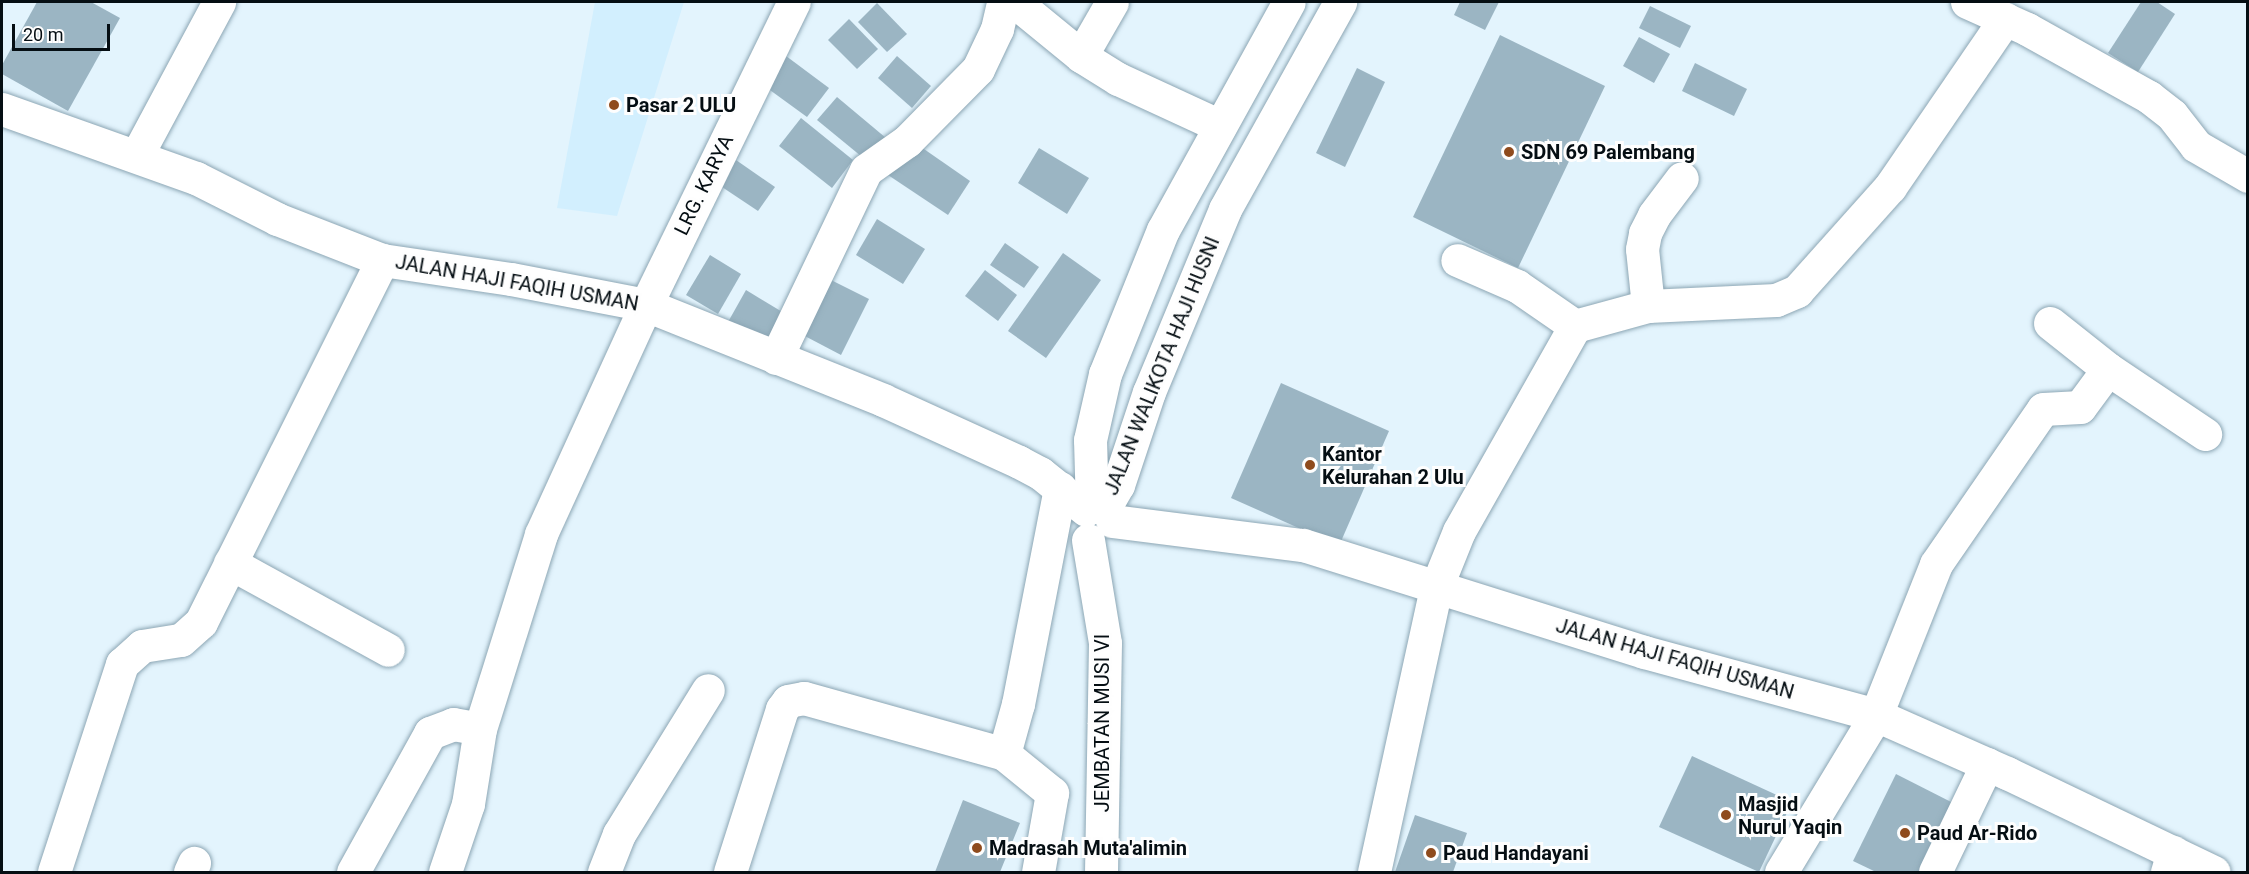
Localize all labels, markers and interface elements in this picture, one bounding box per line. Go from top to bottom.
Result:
scale bar [15,12,112,50]
text: 20 m [23,24,63,45]
place label: Pasar 2 ULU [626,93,736,117]
marker: Pasar 2 ULU [607,98,621,112]
street label: LRG. KARYA [669,131,739,239]
place label: SDN 69 Palembang [1521,140,1695,164]
marker: SDN 69 Palembang [1502,145,1516,159]
street label: JALAN WALIKOTA HAJI HUSNI [1099,233,1225,499]
street label: JALAN HAJI FAQIH USMAN [393,250,641,316]
place label: Kantor Kelurahan 2 Ulu [1322,442,1464,489]
marker: Kantor Kelurahan 2 Ulu [1303,458,1317,472]
street label: JALAN HAJI FAQIH USMAN [1553,613,1797,705]
street label: JEMBATAN MUSI VI [1090,634,1114,812]
place label: Masjid Nurul Yaqin [1738,792,1842,839]
marker: Masjid Nurul Yaqin [1719,808,1733,822]
place label: Paud Ar-Rido [1917,821,2037,845]
marker: Paud Ar-Rido [1898,826,1912,840]
place label: Madrasah Muta'alimin [989,836,1187,860]
marker: Madrasah Muta'alimin [970,841,984,855]
place label: Paud Handayani [1443,841,1589,865]
marker: Paud Handayani [1424,846,1438,860]

